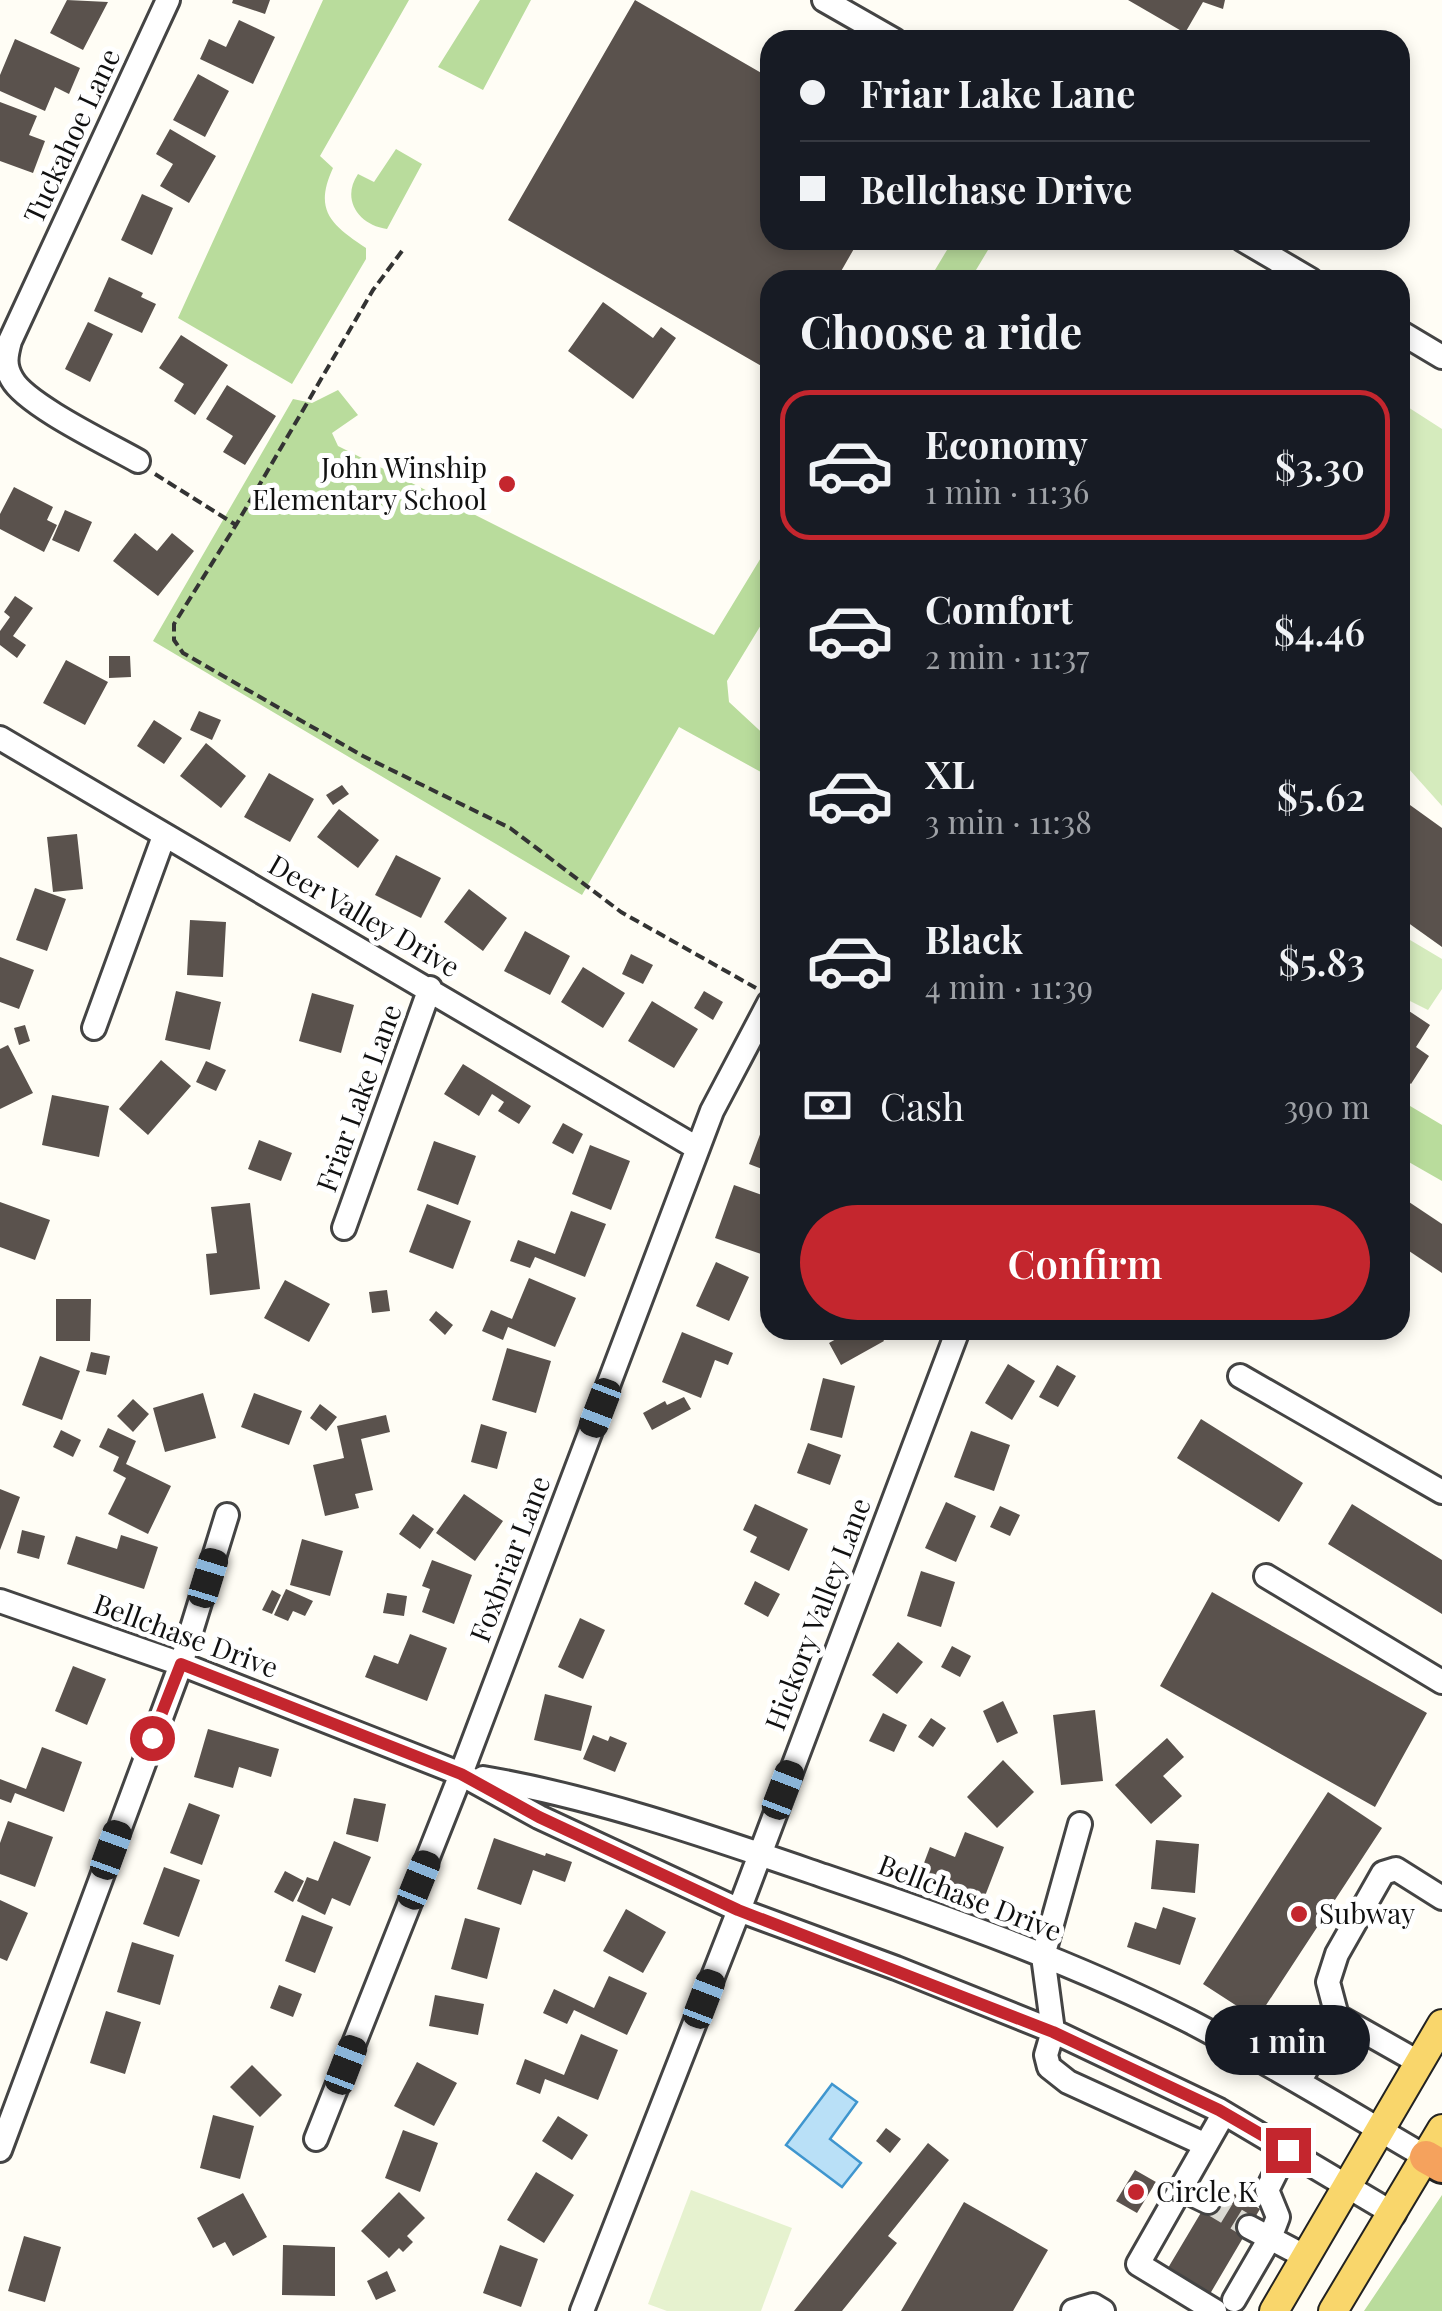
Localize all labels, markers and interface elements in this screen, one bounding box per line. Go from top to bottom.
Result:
street label: Tuckahoe Lane [14,42,127,229]
text: Friar Lake Lane [860,67,1135,118]
text: Bellchase Drive [860,163,1132,214]
text: Choose a ride [800,300,1082,360]
text: Economy [925,418,1088,469]
icon: car [805,420,895,510]
text: $3.30 [1275,440,1365,491]
place label: John Winship Elementary School [252,448,487,517]
text: 1 min · 11:36 [925,469,1089,512]
marker: John Winship Elementary School [496,473,518,495]
text: Comfort [925,583,1073,634]
icon: car [805,585,895,675]
text: $4.46 [1274,605,1365,656]
text: 2 min · 11:37 [925,634,1089,677]
text: XL [925,748,974,799]
icon: car [805,750,895,840]
text: $5.62 [1277,770,1365,821]
text: 3 min · 11:38 [925,799,1092,842]
street label: Deer Valley Drive [262,845,467,984]
text: Black [925,913,1023,964]
icon: car [805,915,895,1005]
text: $5.83 [1278,935,1365,986]
text: 4 min · 11:39 [925,964,1093,1007]
street label: Friar Lake Lane [307,999,409,1196]
icon: cash [800,1078,855,1133]
text: Cash [880,1080,964,1131]
text: 390 m [1284,1084,1370,1127]
button: Confirm [800,1205,1370,1320]
car [575,1375,625,1441]
street label: Foxbriar Lane [460,1470,557,1647]
street label: Hickory Valley Lane [755,1492,878,1735]
car [185,1545,231,1611]
street label: Bellchase Drive [89,1584,284,1685]
route start [130,1716,175,1761]
car [758,1757,808,1823]
car [87,1817,135,1883]
street label: Bellchase Drive [874,1845,1068,1949]
car [394,1847,444,1913]
place label: Subway [1319,1894,1415,1931]
marker: Subway [1288,1903,1310,1925]
car [679,1966,729,2032]
callout: 1 min [1206,2005,1370,2075]
text: 1 min [1249,2018,1326,2061]
car [321,2032,371,2098]
route end [1266,2128,1311,2173]
place label: Circle K [1156,2172,1257,2209]
marker: Circle K [1125,2181,1147,2203]

